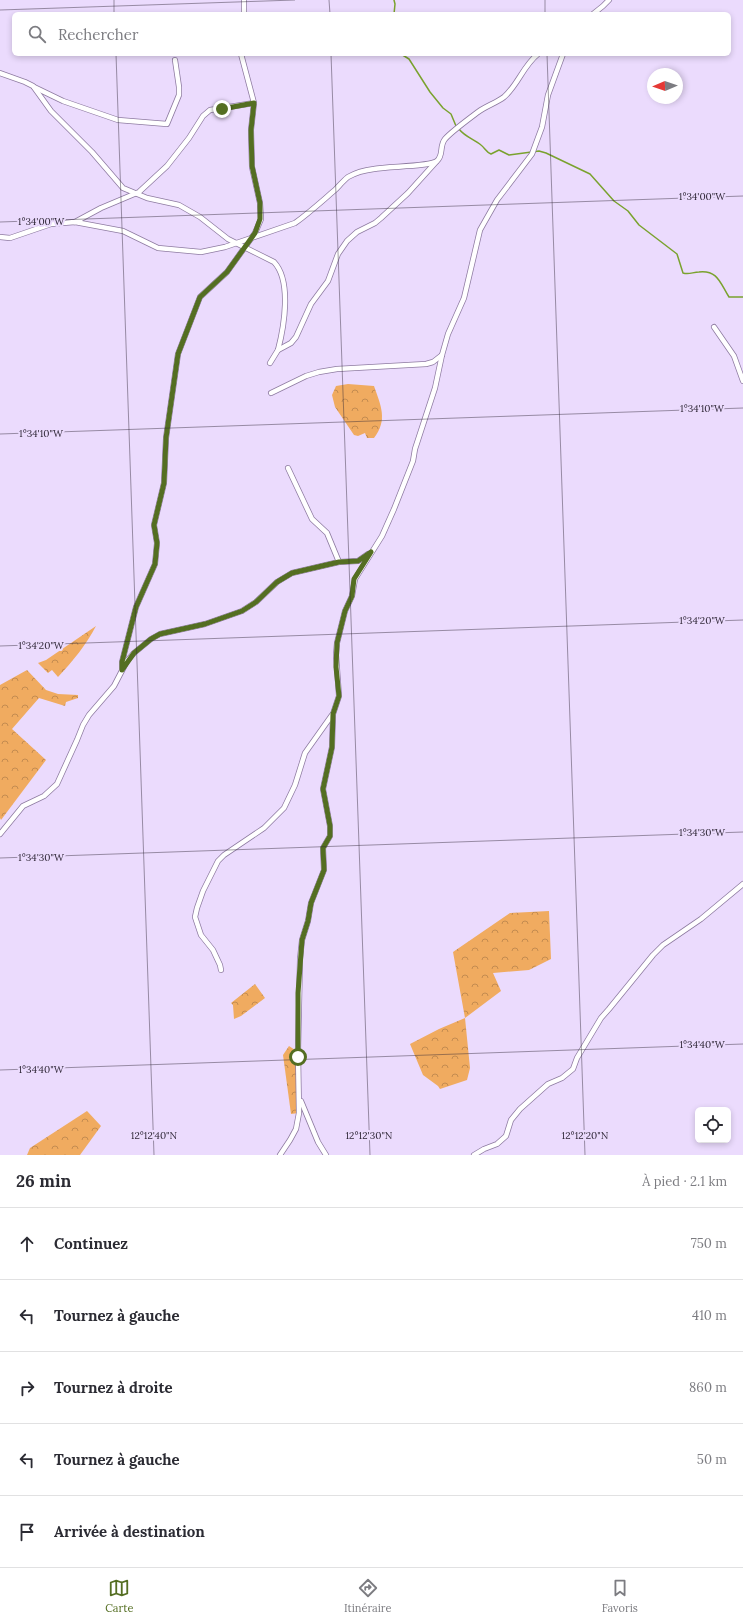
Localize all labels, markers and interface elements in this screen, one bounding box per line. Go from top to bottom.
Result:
search box [12,12,731,56]
icon: search [26,23,48,45]
text: Rechercher [58,25,138,44]
north arrow [647,68,683,104]
route end [213,100,231,118]
text: 1°34'00"W [679,190,726,203]
text: 1°34'00"W [18,215,65,228]
text: 1°34'10"W [680,402,725,415]
text: 1°34'10"W [19,427,64,440]
text: 1°34'20"W [679,614,726,627]
text: 1°34'20"W [18,639,65,652]
text: 1°34'30"W [679,826,726,839]
text: 1°34'30"W [18,851,65,864]
text: 1°34'40"W [679,1038,726,1051]
route start [289,1048,307,1066]
text: 1°34'40"W [18,1063,65,1076]
map controls [695,1107,731,1143]
button: locate [695,1107,731,1143]
text: 12°12'40"N [131,1129,178,1142]
text: 12°12'30"N [345,1129,393,1142]
text: 12°12'20"N [562,1129,609,1142]
text: 26 min [16,1170,71,1192]
text: À pied · 2.1 km [642,1173,727,1190]
icon: ahead [16,1233,38,1255]
text: Continuez [54,1234,128,1253]
text: 750 m [691,1235,727,1252]
icon: left [16,1305,38,1327]
text: Tournez à gauche [54,1306,180,1325]
text: 410 m [692,1307,727,1324]
icon: right [16,1377,38,1399]
text: Tournez à droite [54,1378,173,1397]
text: 860 m [689,1379,727,1396]
icon: left [16,1449,38,1471]
text: Tournez à gauche [54,1450,180,1469]
text: 50 m [697,1451,727,1468]
icon: arrive [16,1521,38,1543]
text: Arrivée à destination [54,1522,205,1541]
tab: Carte [105,1577,134,1615]
tab: Itinéraire [344,1577,392,1615]
tab: Favoris [602,1577,638,1615]

